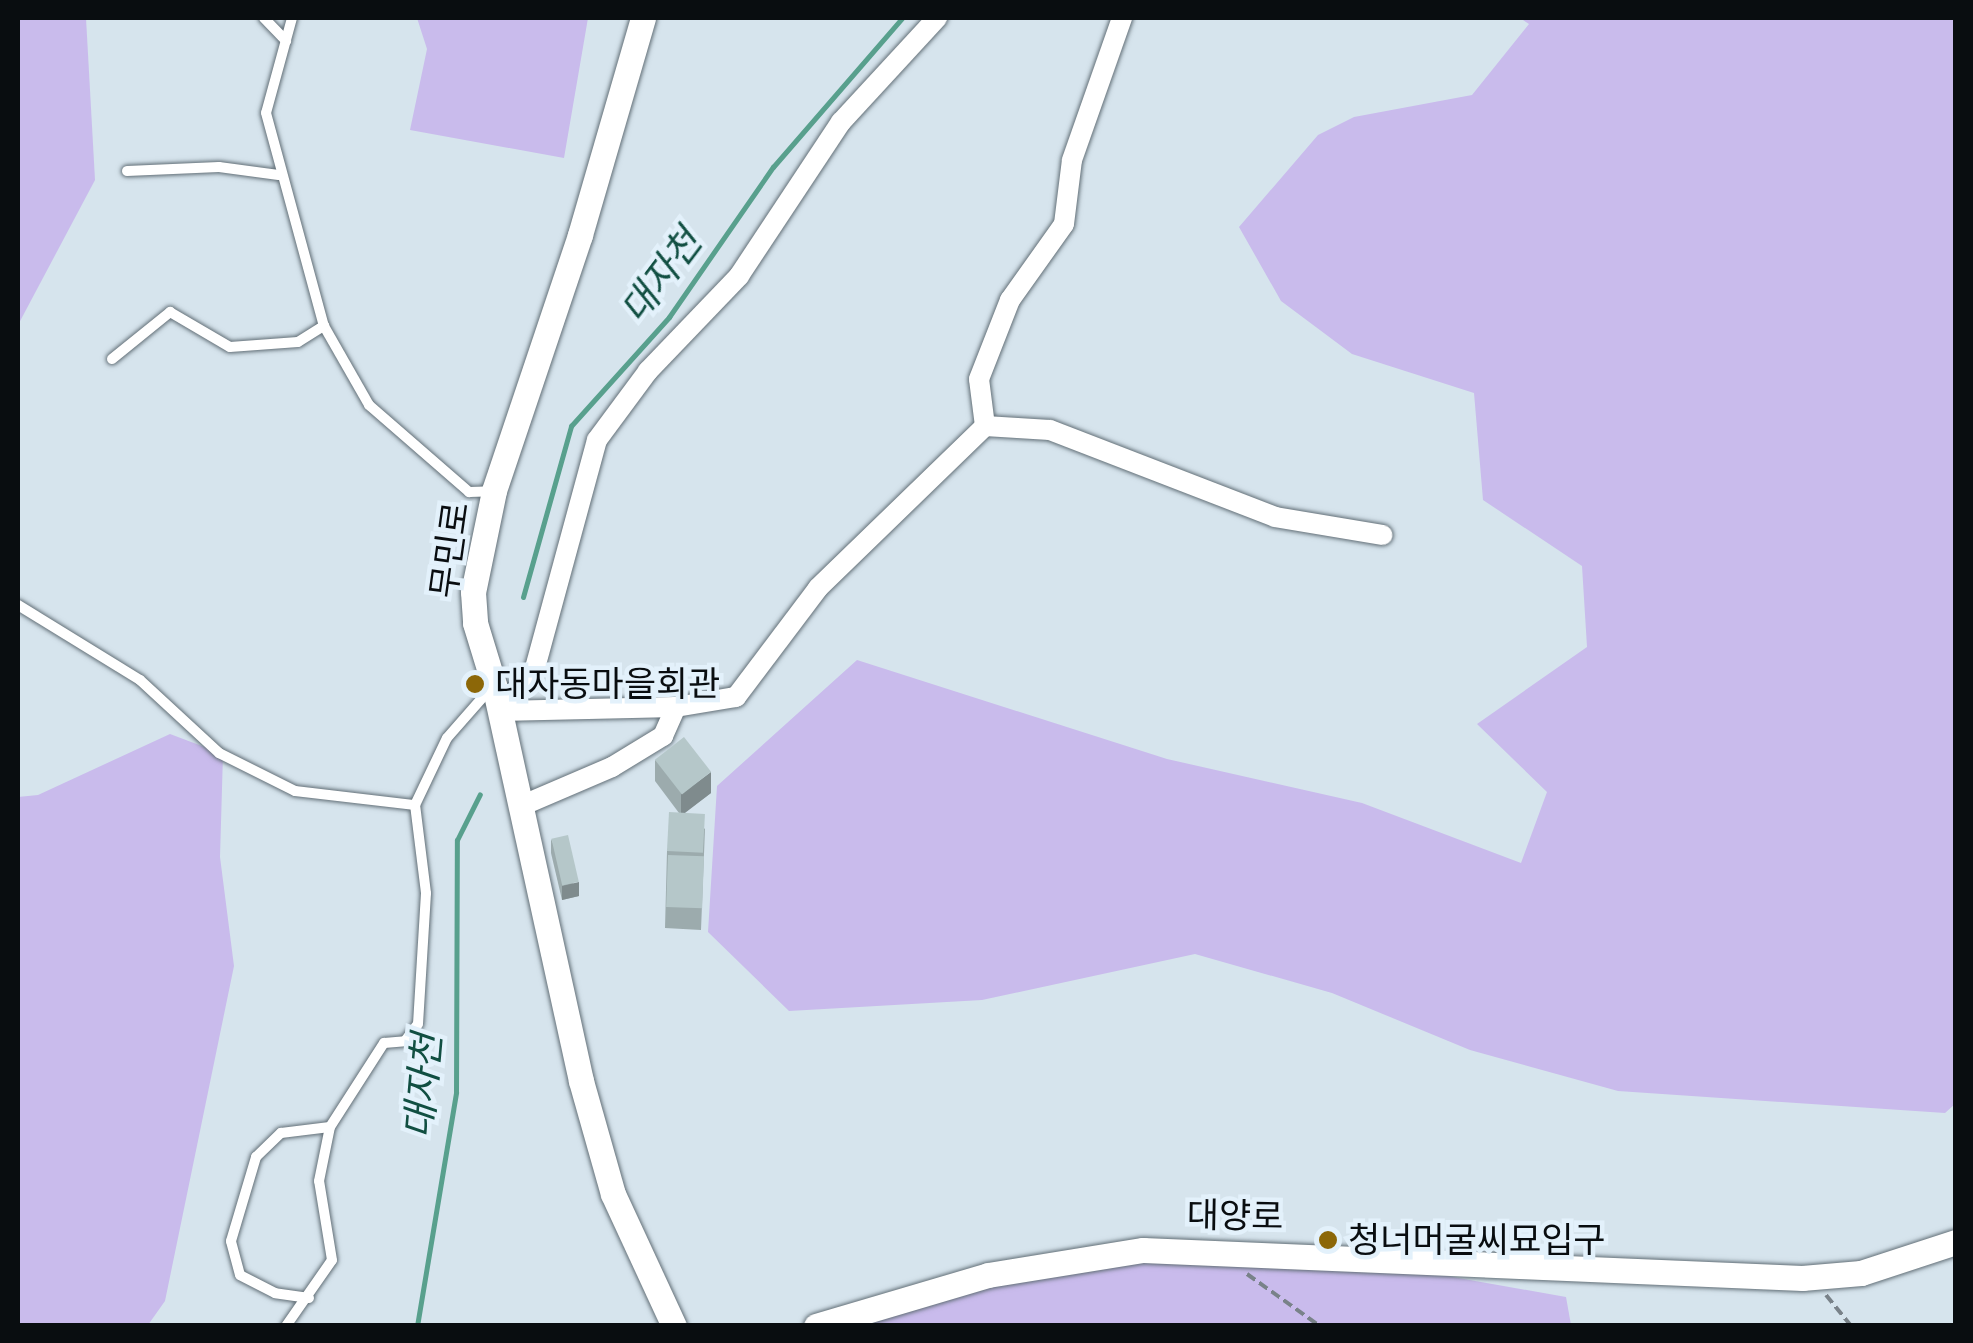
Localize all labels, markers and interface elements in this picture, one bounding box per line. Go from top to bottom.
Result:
water label: 대자천 [611,220,711,332]
street label: 무민로 [422,499,478,601]
place label: 대자동마을회관 [495,663,720,705]
marker: 대자동마을회관 [464,673,486,695]
water label: 대자천 [396,1032,450,1140]
street label: 대양로 [1186,1194,1284,1238]
place label: 청너머굴씨묘입구 [1348,1219,1606,1261]
marker: 청너머굴씨묘입구 [1317,1229,1339,1251]

